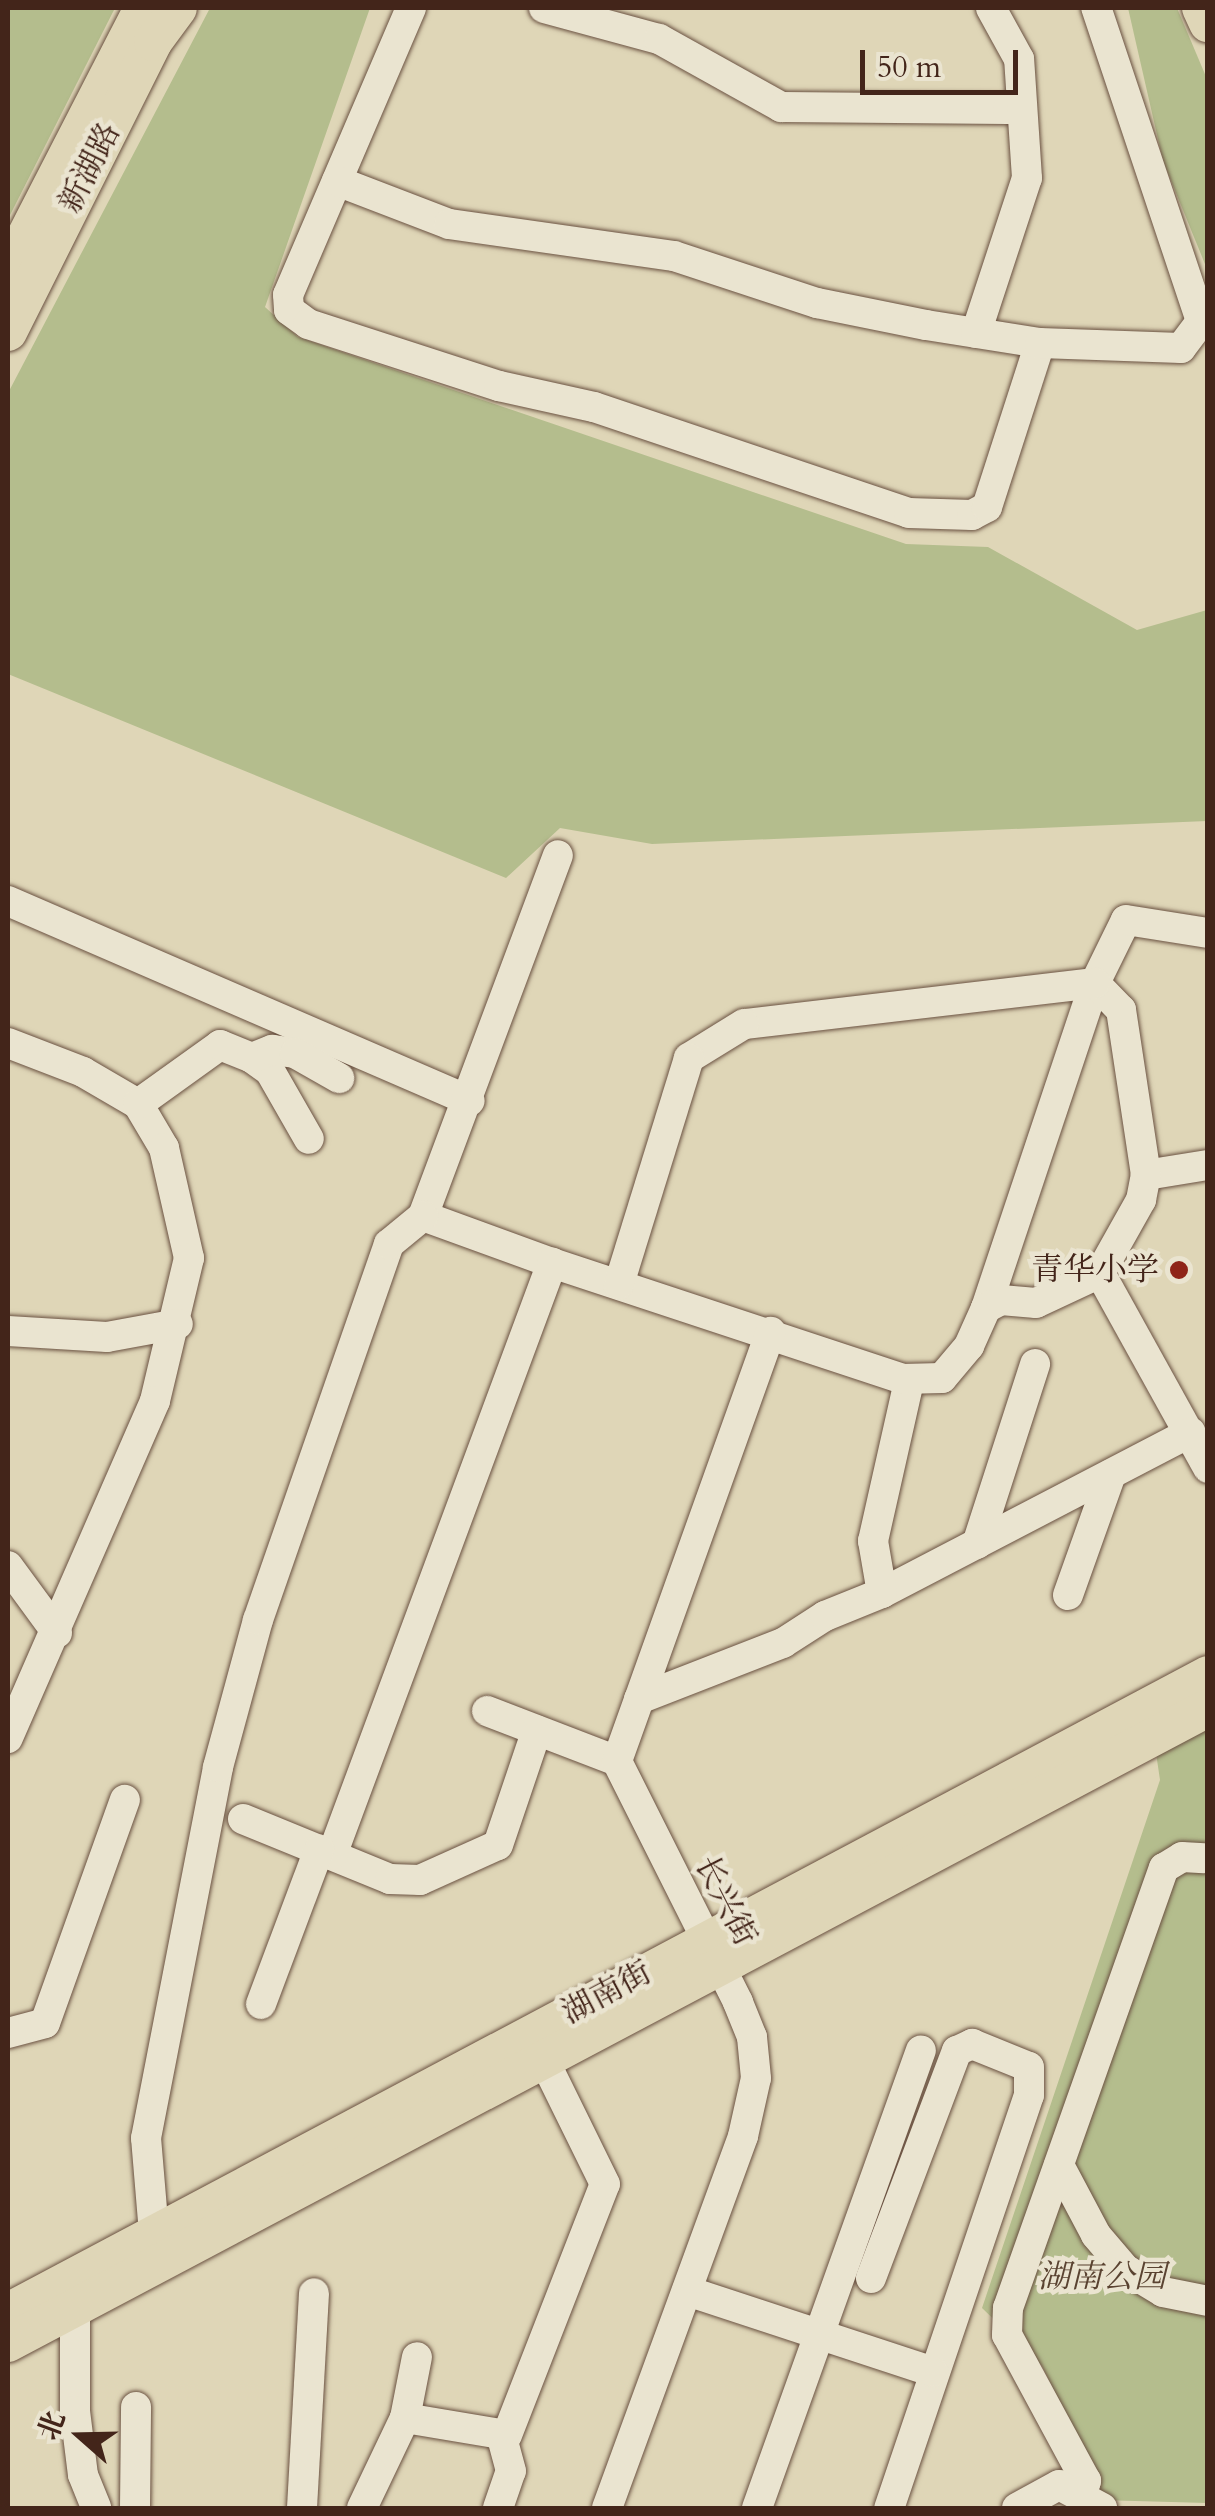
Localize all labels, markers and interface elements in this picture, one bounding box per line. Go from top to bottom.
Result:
scale bar [865,30,1022,92]
text: 50 m [877,47,941,88]
street label: 新湖路 [51,117,129,219]
place label: 青华小学 [1031,1251,1159,1289]
marker: 青华小学 [1168,1259,1190,1281]
street label: 长兴街 [686,1850,764,1952]
street label: 湖南街 [556,1954,658,2032]
park label: 湖南公园 [1038,2258,1166,2296]
north arrow [30,2386,130,2486]
text: 北 [29,2406,74,2445]

